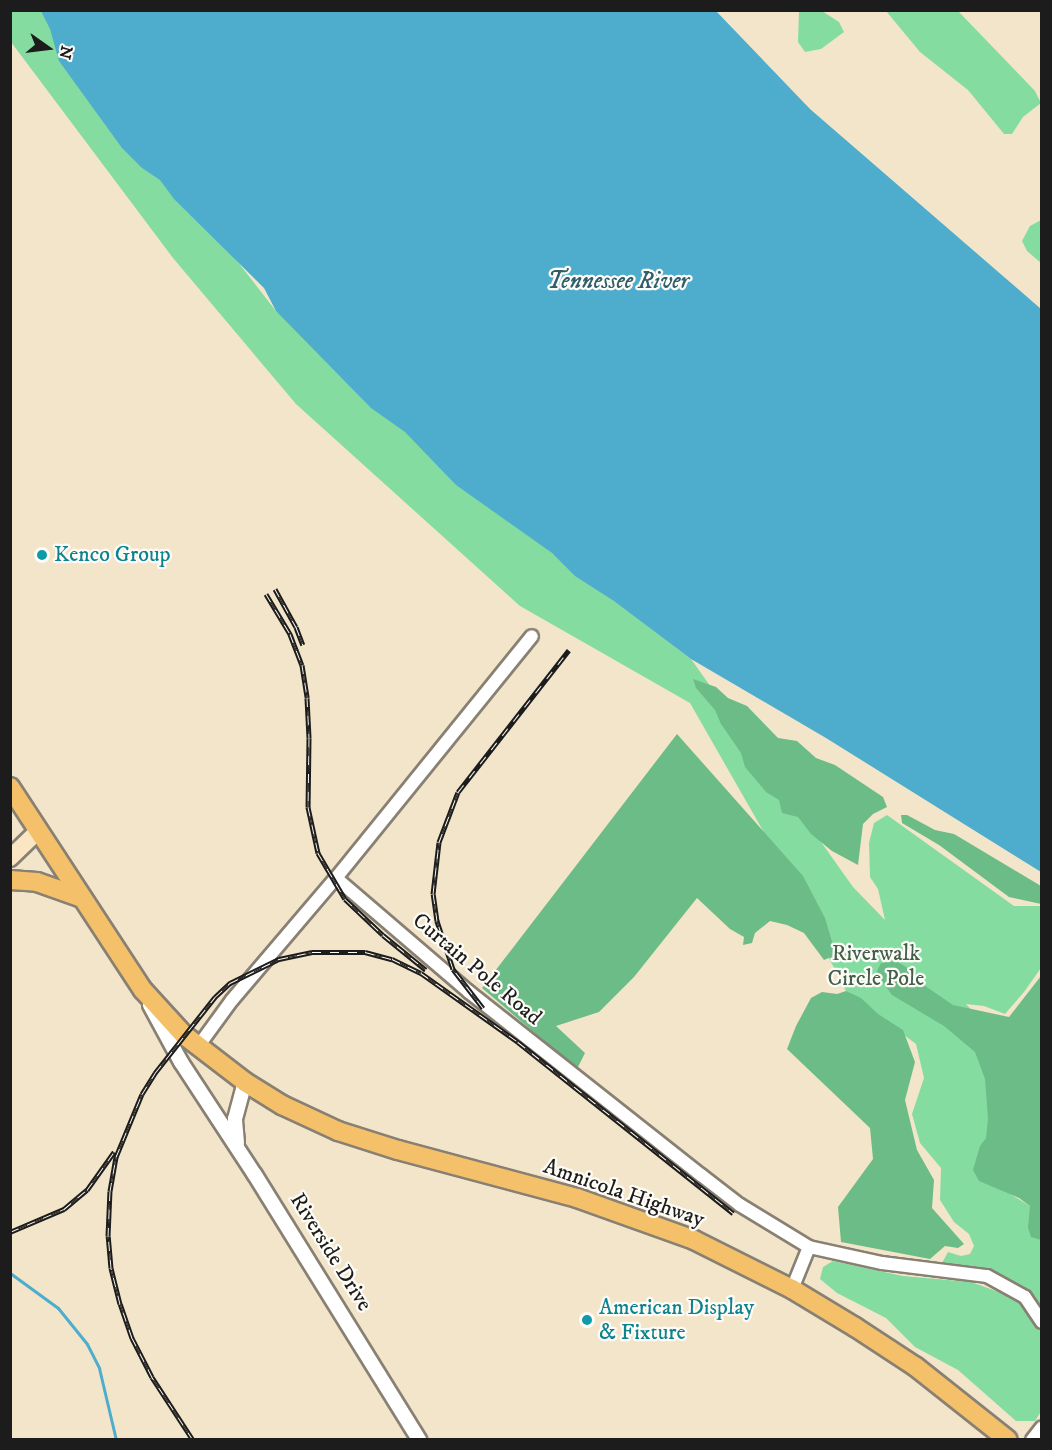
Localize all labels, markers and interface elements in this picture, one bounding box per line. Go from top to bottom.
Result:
north arrow [18,18,78,78]
text: N [54,44,77,61]
water label: Tennessee River [547,268,689,296]
place label: Kenco Group [54,542,171,568]
marker: Kenco Group [35,548,49,562]
street label: Curtain Pole Road [407,907,547,1031]
park label: Riverwalk Circle Pole [828,940,924,992]
street label: Amnicola Highway [540,1153,708,1233]
street label: Riverside Drive [284,1188,378,1316]
place label: American Display & Fixture [599,1294,754,1346]
marker: American Display & Fixture [580,1313,594,1327]

